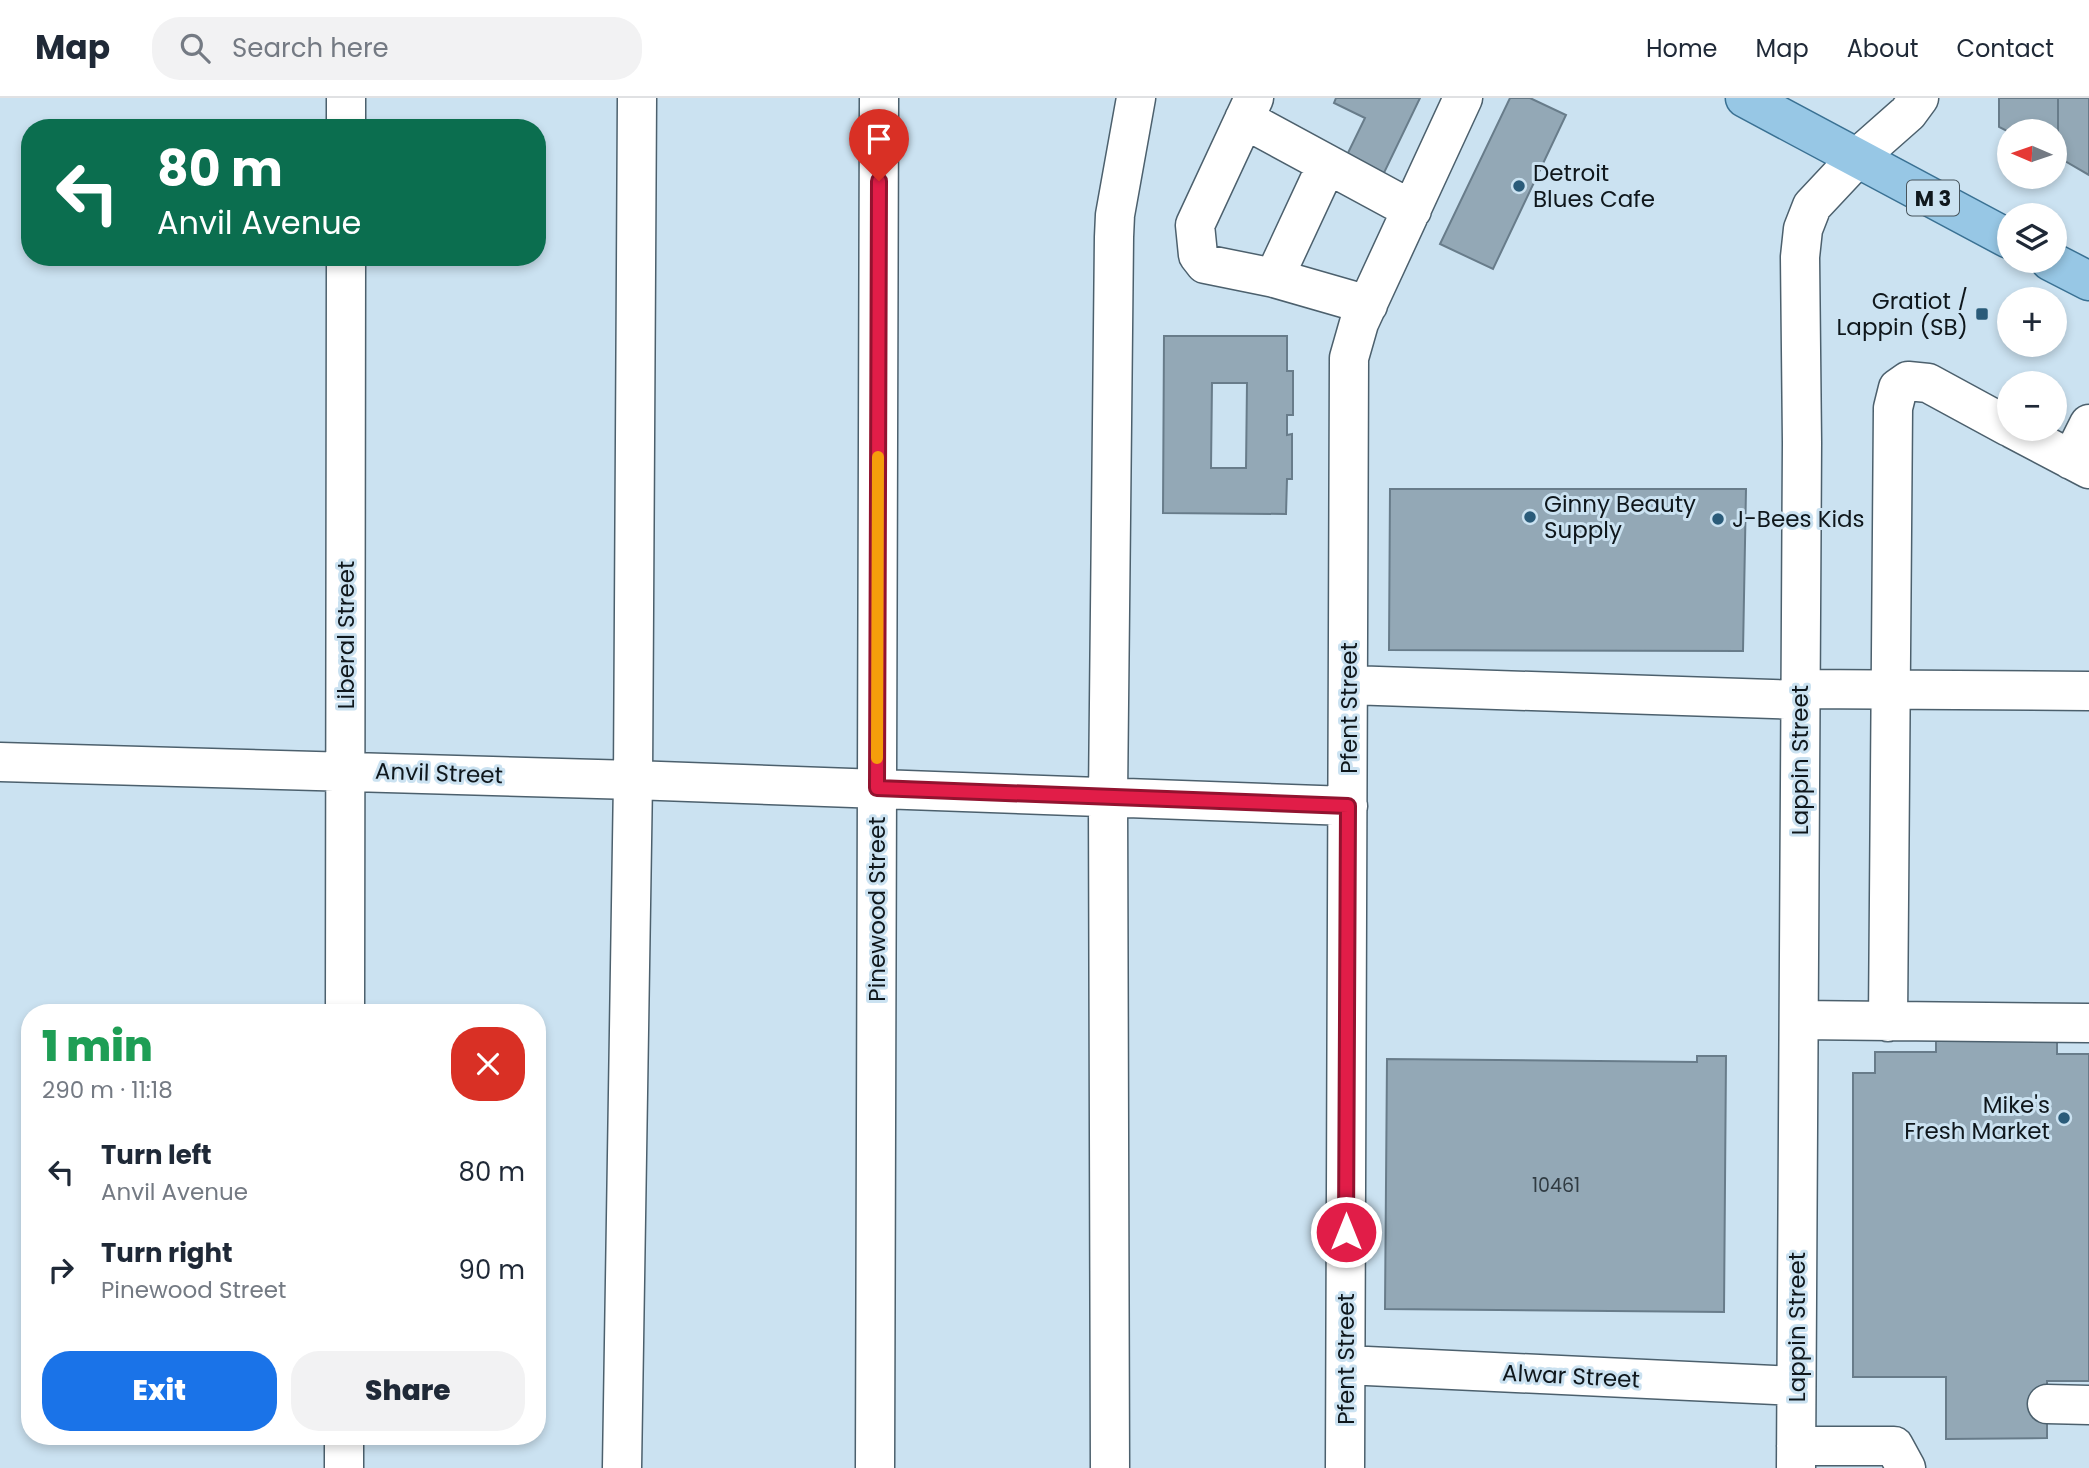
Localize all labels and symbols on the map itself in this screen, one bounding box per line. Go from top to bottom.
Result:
pin [849,109,909,181]
north arrow [1997,119,2067,189]
place label: Detroit Blues Cafe [1533,157,1655,215]
marker: Detroit Blues Cafe [1511,178,1527,194]
road number: M 3 [1907,180,1959,216]
place label: Gratiot / Lappin (SB) [1836,285,1968,343]
marker: Gratiot / Lappin (SB) [1974,306,1990,322]
place label: Ginny Beauty Supply [1544,488,1696,546]
place label: J-Bees Kids [1732,503,1865,535]
marker: Ginny Beauty Supply [1522,509,1538,525]
marker: J-Bees Kids [1710,511,1726,527]
street label: Liberal Street [330,561,362,709]
street label: Pfent Street [1333,642,1365,774]
street label: Lappin Street [1784,685,1816,835]
street label: Anvil Street [375,755,503,791]
street label: Pinewood Street [861,816,893,1002]
place label: Mike's Fresh Market [1904,1089,2050,1147]
marker: Mike's Fresh Market [2056,1110,2072,1126]
house number: 10461 [1532,1172,1580,1199]
position arrow [1309,1195,1383,1269]
street label: Lappin Street [1781,1252,1813,1402]
street label: Pfent Street [1330,1293,1362,1425]
street label: Alwar Street [1501,1356,1641,1396]

